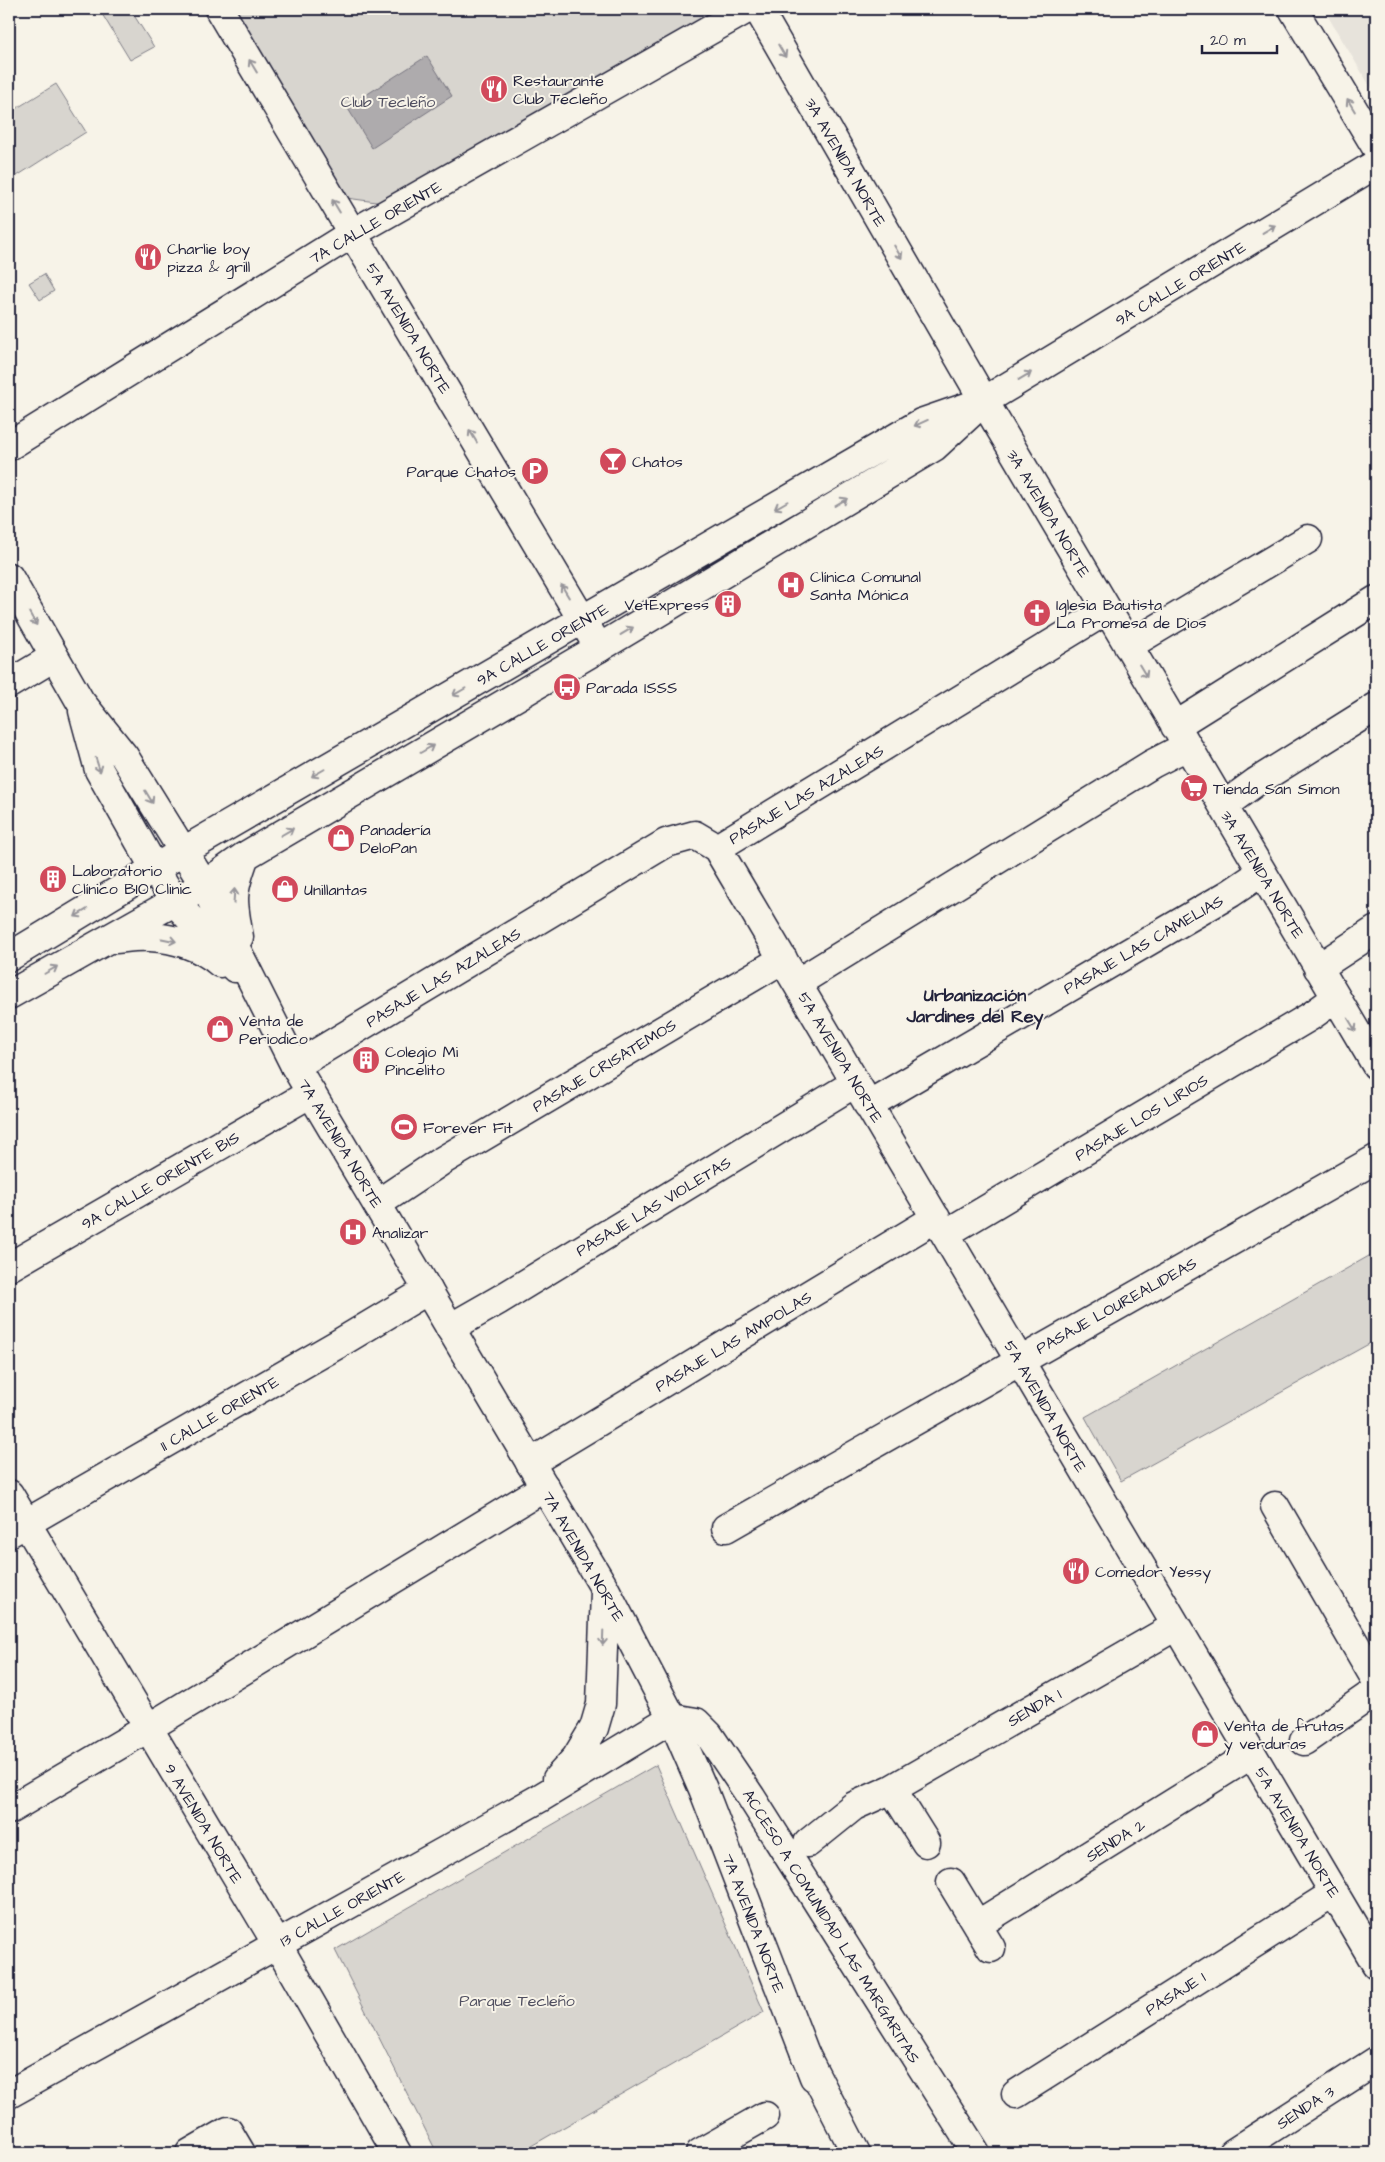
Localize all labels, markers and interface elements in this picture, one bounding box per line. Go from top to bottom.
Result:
scale bar [1202,22,1278,54]
text: 20 m [1210,30,1246,51]
one-way arrow [778,43,787,58]
one-way arrow [248,60,258,74]
place label: Restaurante Club Tecleño [513,70,607,110]
restaurant icon: Restaurante Club Tecleño [479,74,509,104]
park label: Club Tecleño [341,91,435,113]
street label: 3A AVENIDA NORTE [799,94,891,232]
one-way arrow [1346,99,1356,113]
street label: 7A CALLE ORIENTE [305,176,446,270]
one-way arrow [331,200,341,214]
one-way arrow [1262,223,1276,233]
street label: 9A CALLE ORIENTE [1111,236,1250,332]
place label: Charlie boy pizza & grill [167,238,250,279]
restaurant icon: Charlie boy pizza & grill [133,242,163,272]
one-way arrow [893,245,903,260]
street label: 5A AVENIDA NORTE [360,259,456,398]
one-way arrow [1018,371,1032,381]
one-way arrow [914,419,929,429]
one-way arrow [467,430,477,444]
street label: 3A AVENIDA NORTE [1001,445,1095,582]
bar icon: Chatos [598,446,628,476]
place label: Chatos [632,451,683,473]
parking icon: Parque Chatos [520,456,550,486]
place label: Parque Chatos [407,461,516,483]
one-way arrow [834,497,848,507]
one-way arrow [774,500,788,510]
place label: Clínica Comunal Santa Mónica [810,566,921,606]
hospital icon: Clínica Comunal Santa Mónica [776,570,806,600]
one-way arrow [559,584,569,599]
building icon: VetExpress [713,589,743,619]
place label: VetExpress [624,594,709,616]
place label: Iglesia Bautista La Promesa de Dios [1056,594,1206,634]
street label: 9A CALLE ORIENTE [473,598,613,692]
church icon: Iglesia Bautista La Promesa de Dios [1022,598,1052,628]
one-way arrow [28,612,38,627]
one-way arrow [620,626,634,636]
one-way arrow [1138,664,1148,679]
bus stop icon: Parada ISSS [552,672,582,702]
place label: Parada ISSS [586,677,677,699]
one-way arrow [452,687,466,697]
street label: PASAJE LAS AZALEAS [725,740,888,850]
one-way arrow [419,744,433,754]
one-way arrow [94,756,103,772]
one-way arrow [311,769,326,779]
supermarket icon: Tienda San Simon [1179,773,1209,803]
place label: Tienda San Simon [1213,778,1340,800]
one-way arrow [145,790,155,804]
street label: 3A AVENIDA NORTE [1215,806,1309,943]
place label: Panadería DeloPan [360,819,431,859]
shop icon: Panadería DeloPan [326,823,356,853]
one-way arrow [279,826,293,836]
place label: Laboratorio Clínico BIO Clinic [72,860,192,900]
building icon: Laboratorio Clínico BIO Clinic [38,864,68,894]
shop icon: Unillantas [270,874,300,904]
place label: Unillantas [304,879,367,901]
one-way arrow [229,888,238,904]
street label: PASAJE LAS CAMELIAS [1059,890,1228,1000]
one-way arrow [74,909,88,919]
street label: PASAJE LAS AZALEAS [362,923,525,1033]
one-way arrow [160,936,176,945]
one-way arrow [43,965,58,975]
district label: Urbanización Jardines del Rey [905,983,1044,1030]
street label: 5A AVENIDA NORTE [792,988,888,1127]
place label: Venta de Periodico [239,1010,308,1050]
shop icon: Venta de Periodico [205,1014,235,1044]
street label: PASAJE CRISATEMOS [528,1014,681,1118]
one-way arrow [1347,1017,1357,1031]
place label: Colegio Mi Pincelito [385,1041,459,1081]
building icon: Colegio Mi Pincelito [351,1045,381,1075]
street label: PASAJE LOS LIRIOS [1071,1069,1212,1166]
street label: 7A AVENIDA NORTE [293,1075,388,1213]
sports icon: Forever Fit [389,1112,419,1142]
place label: Forever Fit [423,1117,513,1139]
street label: 9A CALLE ORIENTE BIS [77,1127,244,1235]
street label: PASAJE LAS VIOLETAS [572,1152,735,1262]
hospital icon: Analizar [338,1217,368,1247]
place label: Analizar [372,1222,428,1244]
street label: PASAJE LOUREALIDEAS [1032,1252,1201,1359]
street label: PASAJE LAS AMPOLAS [651,1286,816,1397]
street label: 5A AVENIDA NORTE [998,1337,1092,1477]
street label: 11 CALLE ORIENTE [156,1371,283,1457]
street label: 7A AVENIDA NORTE [537,1487,630,1626]
restaurant icon: Comedor Yessy [1061,1556,1091,1586]
place label: Comedor Yessy [1095,1561,1211,1584]
one-way arrow [599,1630,608,1646]
street label: SENDA 1 [1004,1684,1065,1732]
place label: Venta de frutas y verduras [1224,1715,1344,1756]
shop icon: Venta de frutas y verduras [1190,1719,1220,1749]
street label: 9 AVENIDA NORTE [159,1759,248,1888]
street label: 5A AVENIDA NORTE [1249,1763,1345,1902]
street label: ACCESO A COMUNIDAD LAS MARGARITAS [737,1785,925,2068]
street label: SENDA 2 [1082,1814,1149,1868]
street label: 7A AVENIDA NORTE [716,1851,790,1997]
street label: 13 CALLE ORIENTE [276,1865,409,1952]
street label: PASAJE 1 [1141,1967,1210,2021]
park label: Parque Tecleño [459,1990,575,2012]
street label: SENDA 3 [1272,2081,1339,2135]

